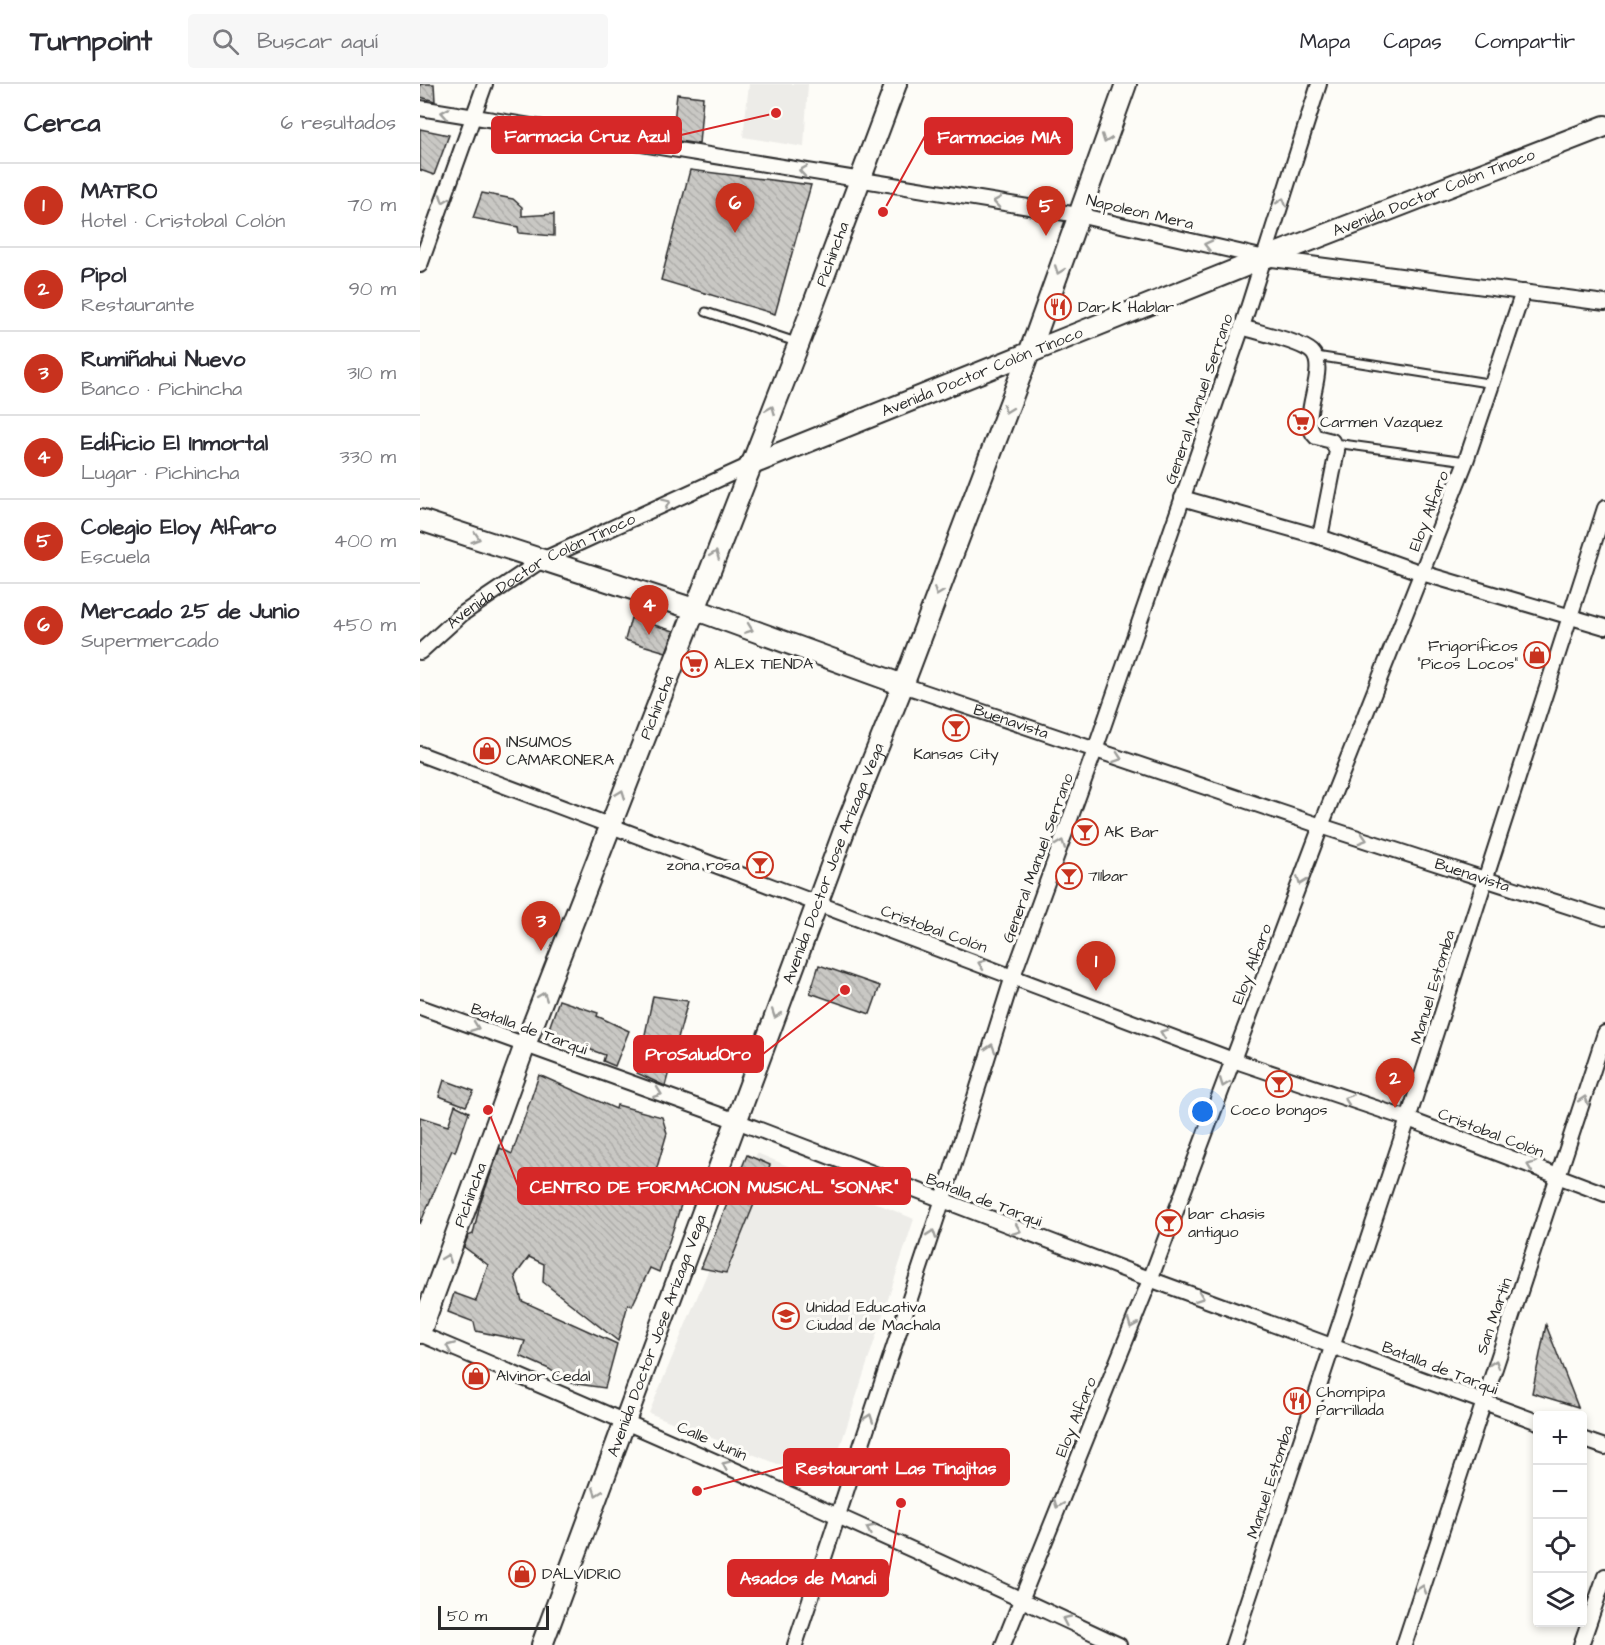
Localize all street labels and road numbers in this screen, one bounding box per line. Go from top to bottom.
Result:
street label: Avenida Doctor Colón Tinoco [1329,143,1538,242]
street label: Napoleon Mera [1084,189,1196,235]
street label: Pichincha [810,219,854,290]
street label: General Manuel Serrano [1159,311,1239,487]
street label: Avenida Doctor Colón Tinoco [878,321,1086,422]
street label: Eloy Alfaro [1404,468,1455,555]
street label: Avenida Doctor Colón Tinoco [442,508,639,634]
street label: Pichincha [634,672,679,743]
street label: Buenavista [971,699,1051,744]
street label: Avenida Doctor Jose Arízaga Vega [777,740,889,987]
street label: General Manuel Serrano [997,770,1079,946]
street label: Buenavista [1432,853,1512,897]
street label: Cristobal Colón [878,900,990,958]
street label: Eloy Alfaro [1227,921,1278,1008]
street label: Manuel Estomba [1405,928,1461,1046]
street label: Batalla de Tarqui [468,998,591,1061]
street label: Cristobal Colón [1435,1103,1547,1163]
street label: Pichincha [448,1160,492,1230]
street label: Batalla de Tarqui [923,1168,1046,1232]
street label: Avenida Doctor Jose Arízaga Vega [602,1212,712,1460]
street label: San Martin [1471,1275,1517,1357]
street label: Batalla de Tarqui [1379,1336,1502,1400]
street label: Eloy Alfaro [1050,1374,1103,1461]
street label: Calle Junín [673,1416,751,1466]
street label: Manuel Estomba [1241,1423,1299,1541]

